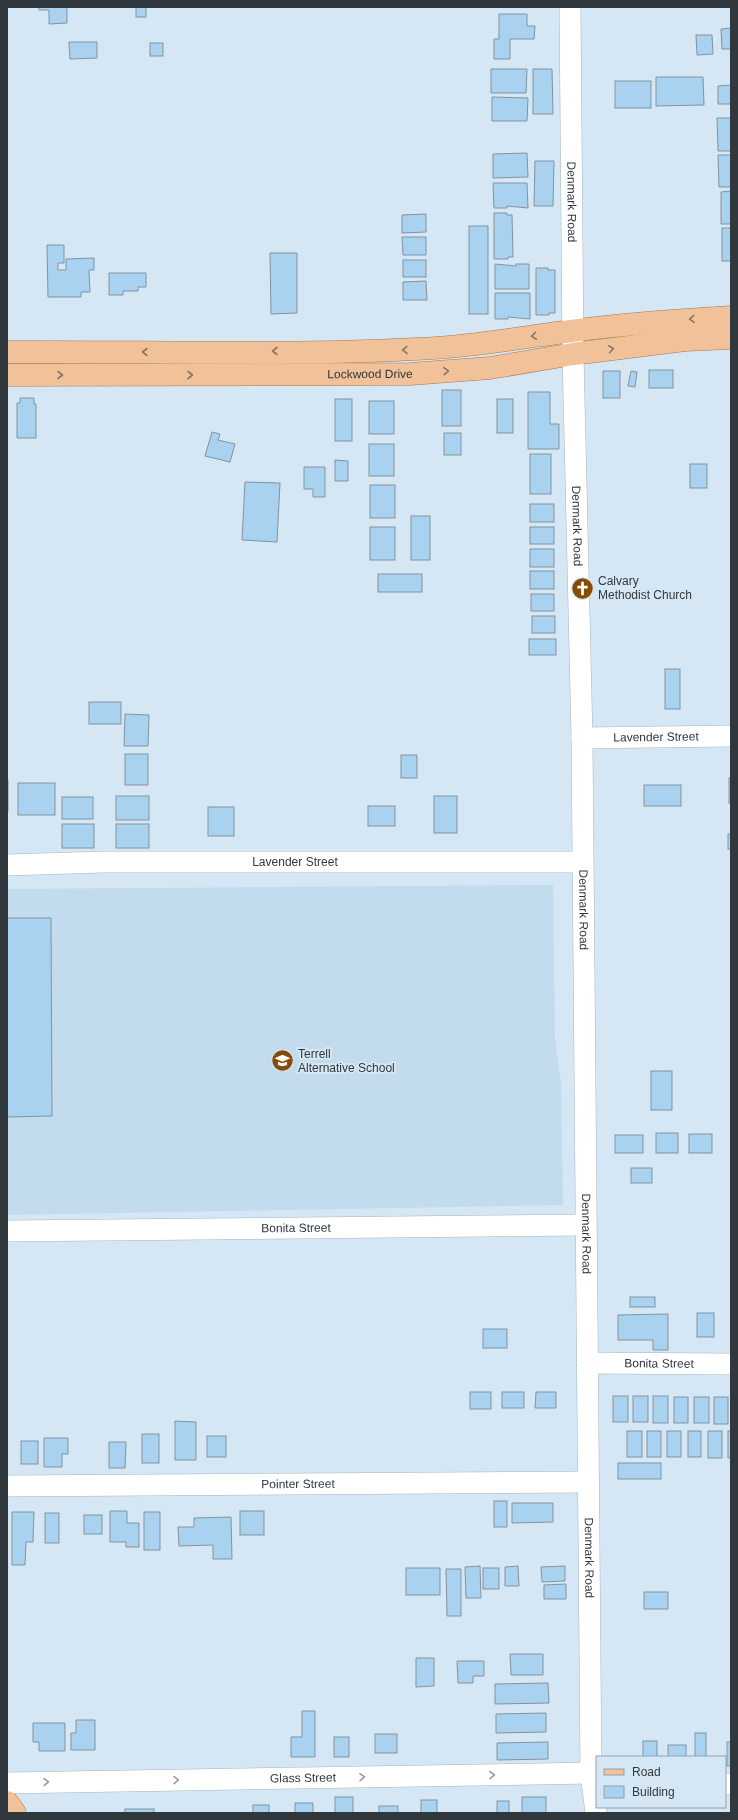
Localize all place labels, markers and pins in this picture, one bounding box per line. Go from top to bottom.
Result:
place label: Calvary Methodist Church [598,574,692,602]
church icon: Calvary Methodist Church [570,575,596,601]
place label: Terrell Alternative School [298,1047,395,1075]
school or university icon: Terrell Alternative School [270,1048,296,1074]

